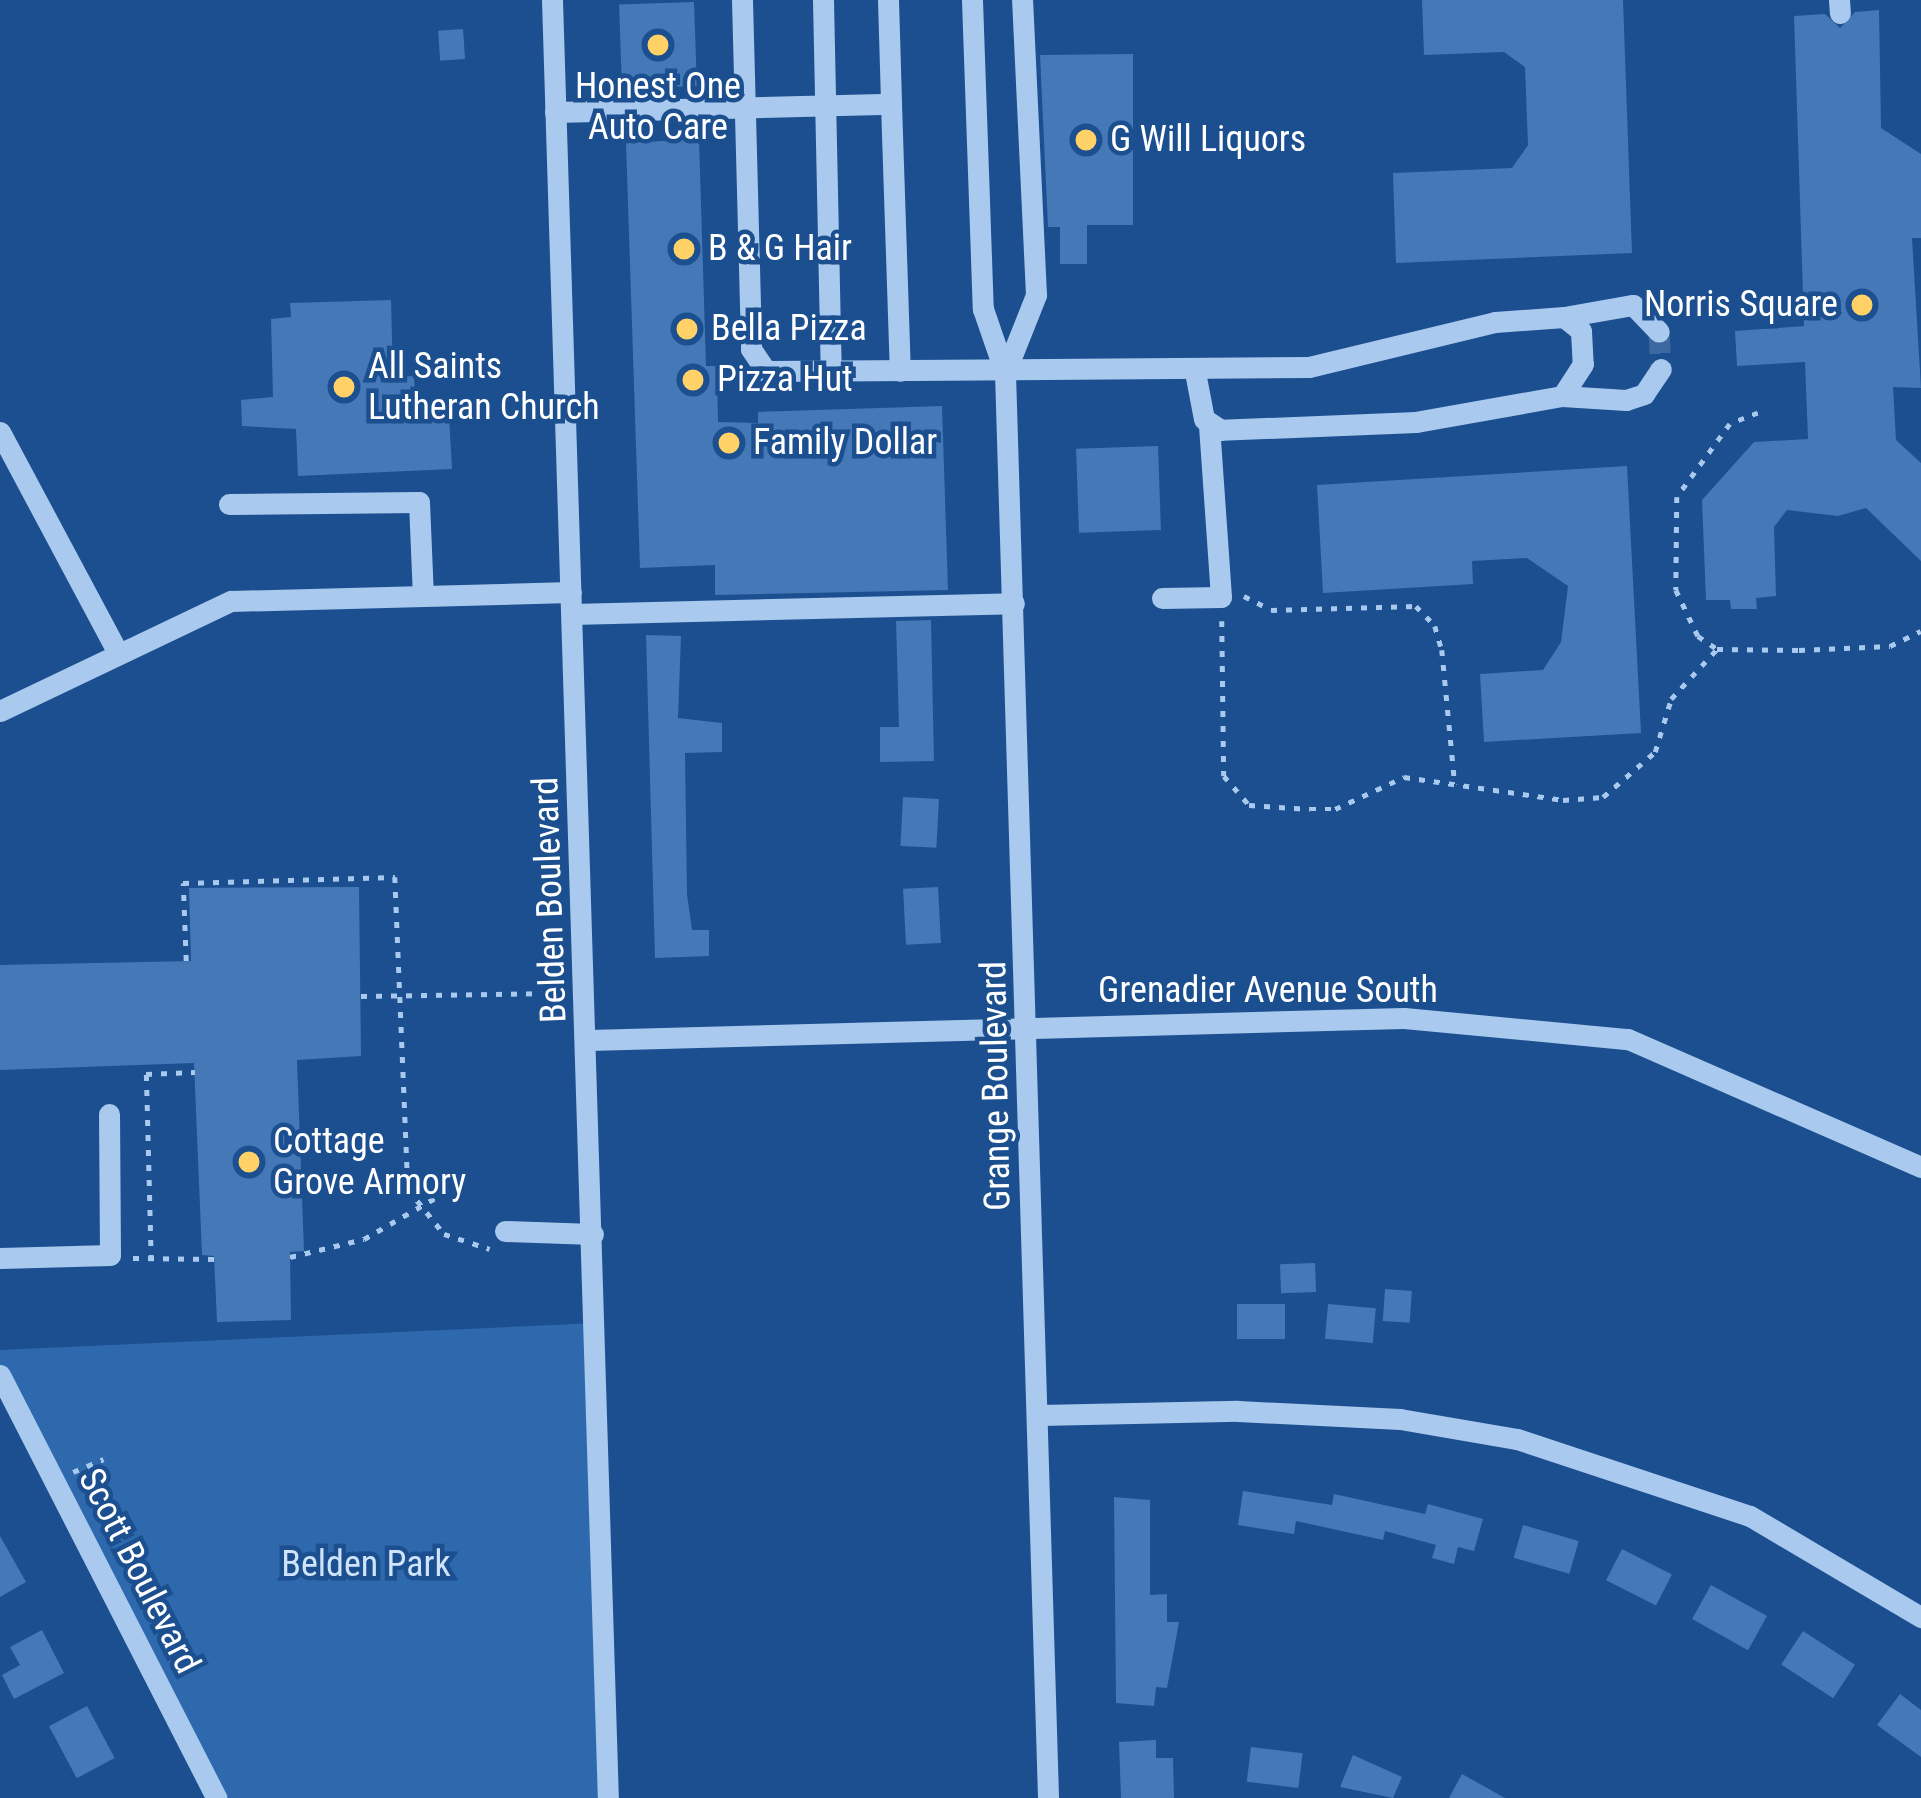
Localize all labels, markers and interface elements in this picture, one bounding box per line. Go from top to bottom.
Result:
marker: Honest One Auto Care [645,32,671,58]
place label: Honest One Auto Care [575,64,741,149]
place label: G Will Liquors [1110,118,1306,162]
marker: G Will Liquors [1073,127,1099,153]
place label: B & G Hair [708,227,852,271]
marker: B & G Hair [671,236,697,262]
place label: Norris Square [1644,283,1838,327]
marker: Norris Square [1849,292,1875,318]
place label: Bella Pizza [711,307,867,351]
marker: Bella Pizza [674,316,700,342]
place label: All Saints Lutheran Church [368,344,600,429]
place label: Pizza Hut [717,358,853,402]
marker: Pizza Hut [680,367,706,393]
marker: All Saints Lutheran Church [331,374,357,400]
place label: Family Dollar [753,421,937,465]
marker: Family Dollar [716,430,742,456]
street label: Belden Boulevard [524,776,576,1024]
street label: Grange Boulevard [972,961,1020,1211]
street label: Grenadier Avenue South [1098,969,1438,1013]
place label: Cottage Grove Armory [273,1119,466,1204]
marker: Cottage Grove Armory [236,1149,262,1175]
street label: Scott Boulevard [69,1461,209,1681]
park label: Belden Park [281,1543,451,1587]

